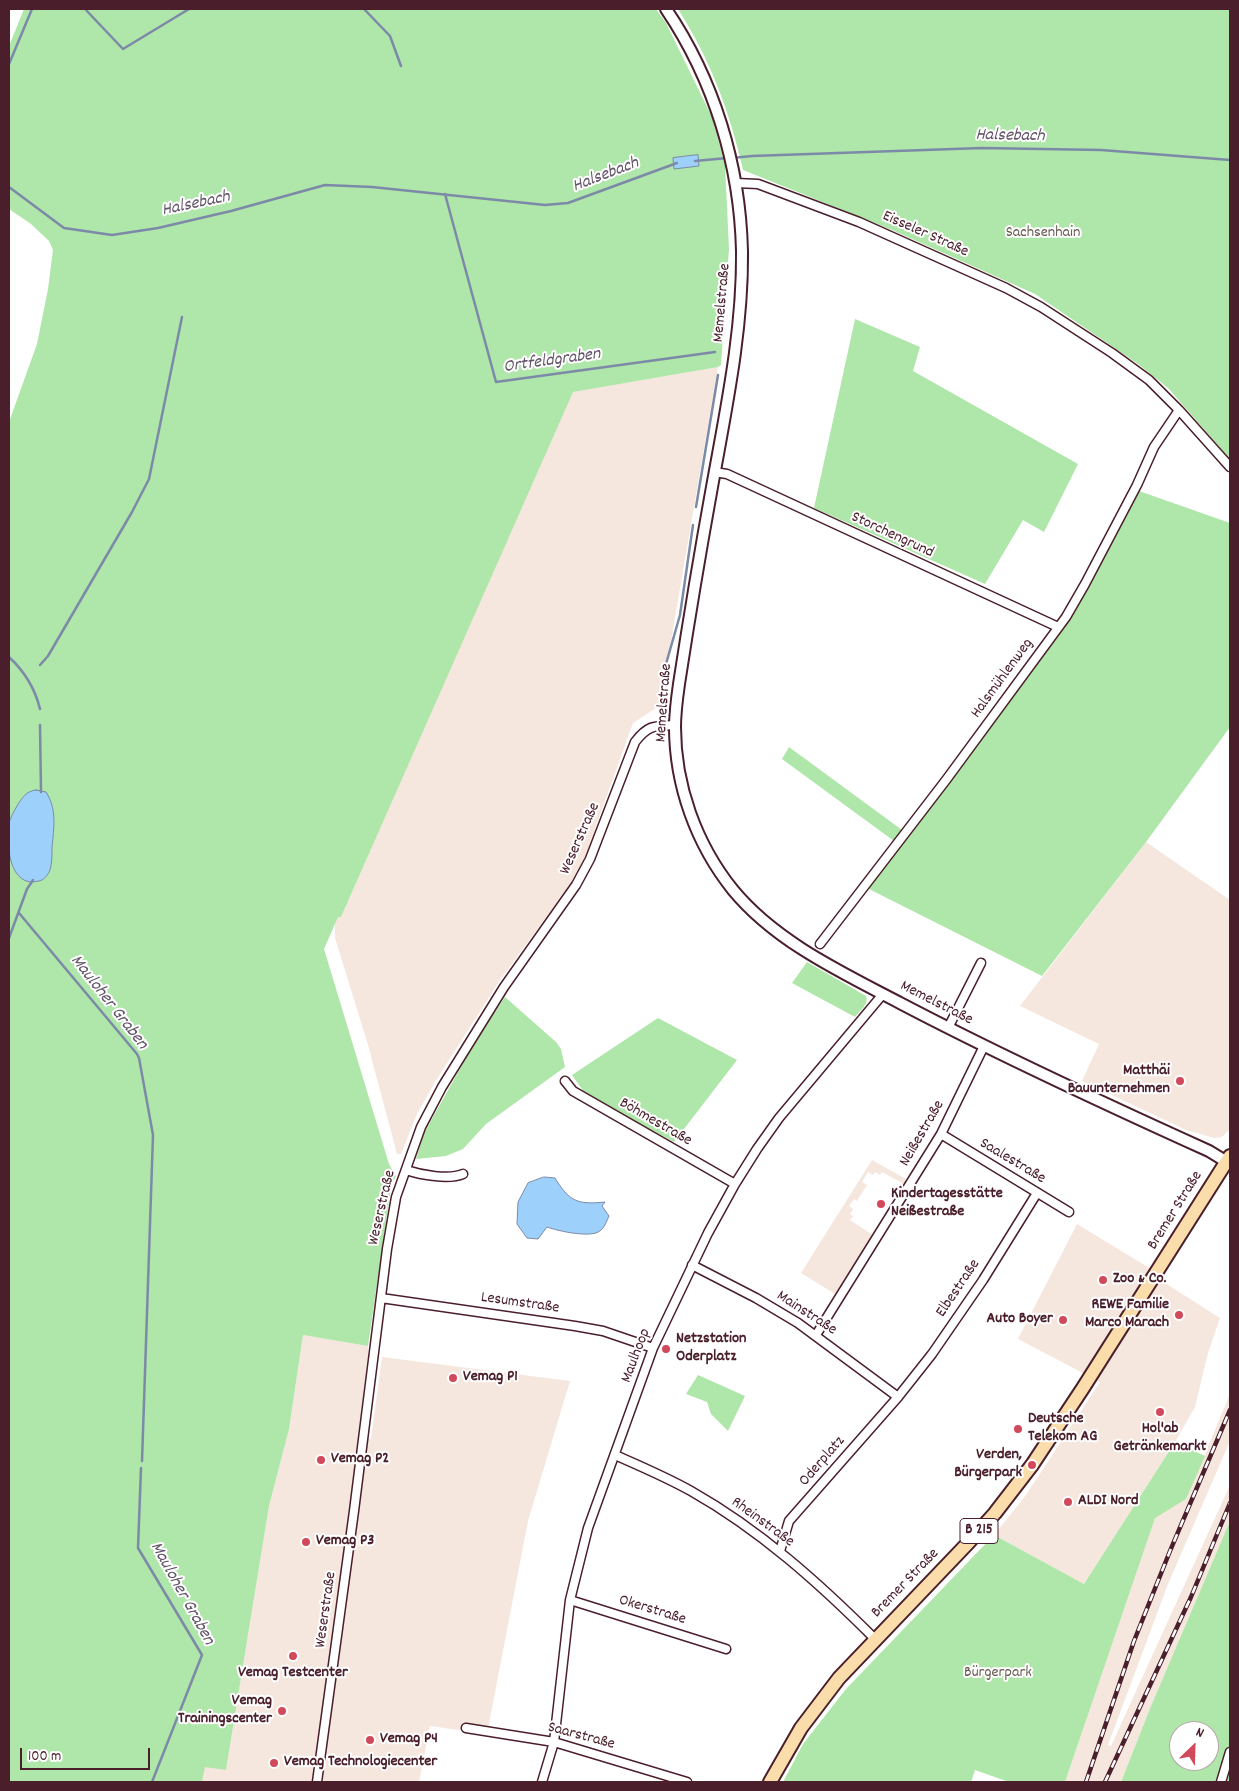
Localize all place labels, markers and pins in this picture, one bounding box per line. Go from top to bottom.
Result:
place label: Matthäi Bauunternehmen [1068,1062,1170,1100]
marker: Matthäi Bauunternehmen [1174,1075,1186,1087]
place label: Kindertagesstätte Neißestraße [891,1185,1003,1223]
marker: Kindertagesstätte Neißestraße [875,1198,887,1210]
place label: Zoo & Co. [1113,1270,1166,1290]
marker: Zoo & Co. [1097,1274,1109,1286]
place label: REWE Familie Marco Marach [1085,1296,1169,1334]
marker: REWE Familie Marco Marach [1173,1309,1185,1321]
place label: Auto Boyer [987,1310,1053,1330]
marker: Auto Boyer [1057,1314,1069,1326]
place label: Netzstation Oderplatz [676,1330,746,1368]
marker: Netzstation Oderplatz [660,1343,672,1355]
place label: Vemag P1 [463,1368,518,1388]
marker: Vemag P1 [447,1372,459,1384]
marker: Hol'ab Getränkemarkt [1154,1406,1166,1418]
place label: Deutsche Telekom AG [1028,1410,1097,1448]
place label: Hol'ab Getränkemarkt [1114,1420,1206,1458]
marker: Deutsche Telekom AG [1012,1423,1024,1435]
place label: Verden, Bürgerpark [954,1446,1022,1484]
place label: Vemag P2 [331,1450,389,1470]
marker: Vemag P2 [315,1454,327,1466]
marker: Verden, Bürgerpark [1026,1459,1038,1471]
place label: ALDI Nord [1078,1492,1139,1512]
marker: ALDI Nord [1062,1496,1074,1508]
place label: Vemag P3 [316,1532,374,1552]
marker: Vemag P3 [300,1536,312,1548]
marker: Vemag Testcenter [287,1650,299,1662]
place label: Vemag Testcenter [238,1664,348,1684]
place label: Vemag Trainingscenter [178,1692,272,1730]
marker: Vemag Trainingscenter [276,1705,288,1717]
place label: Vemag P4 [380,1730,438,1750]
marker: Vemag P4 [364,1734,376,1746]
place label: Vemag Technologiecenter [284,1753,437,1773]
marker: Vemag Technologiecenter [268,1757,280,1769]

